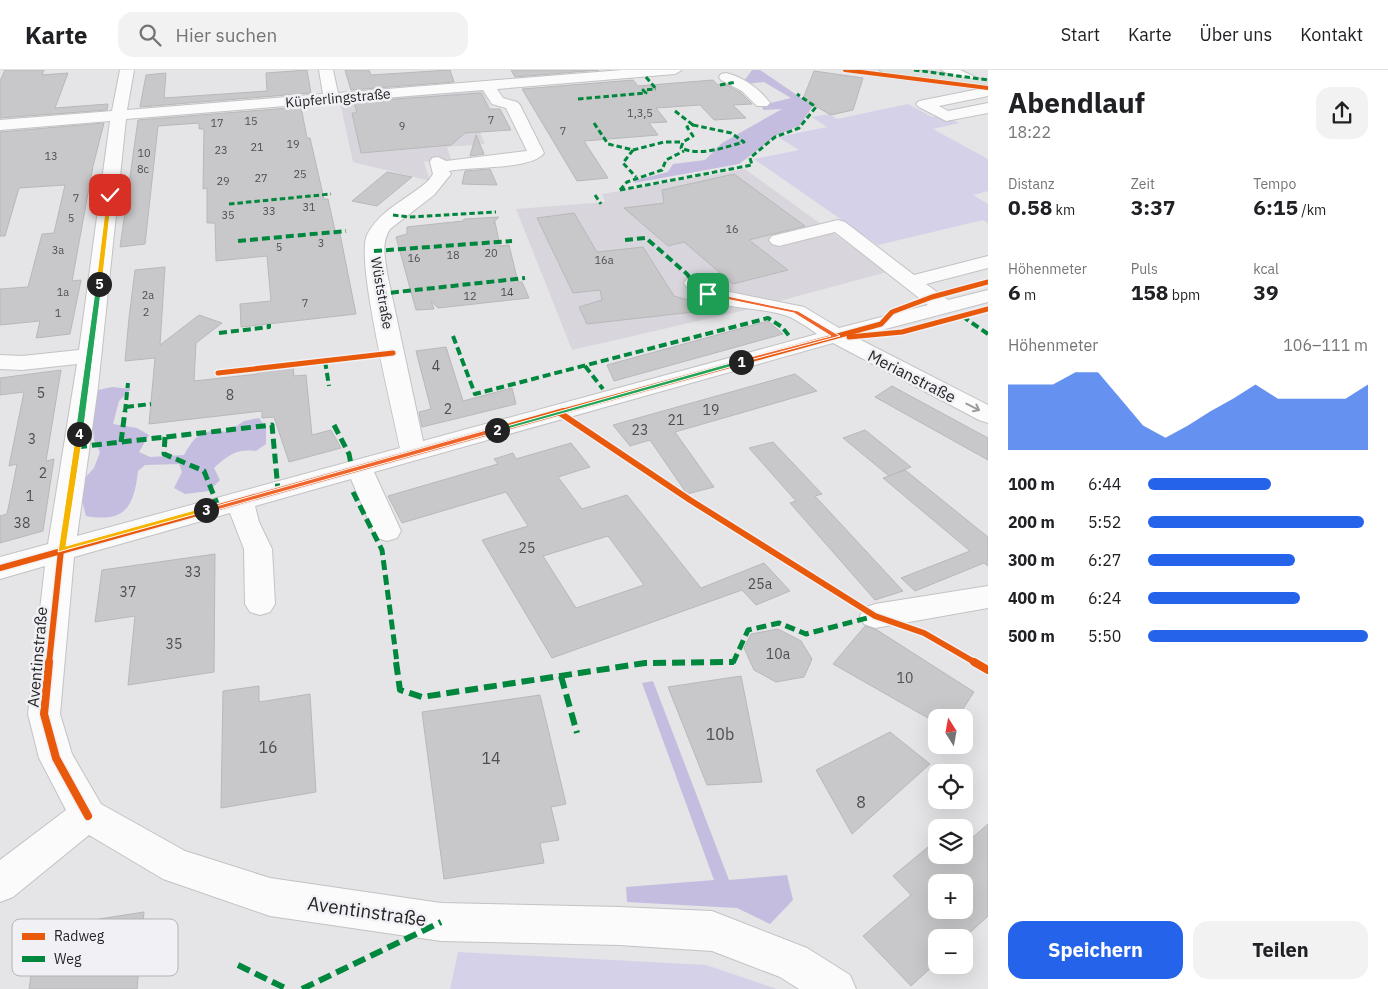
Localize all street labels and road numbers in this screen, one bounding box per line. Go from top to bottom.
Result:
street label: Küpferlingstraße [285,84,392,112]
street label: Wüststraße [367,256,397,331]
street label: Merianstraße [865,345,959,407]
street label: Aventinstraße [23,606,51,708]
street label: Aventinstraße [306,891,428,931]

